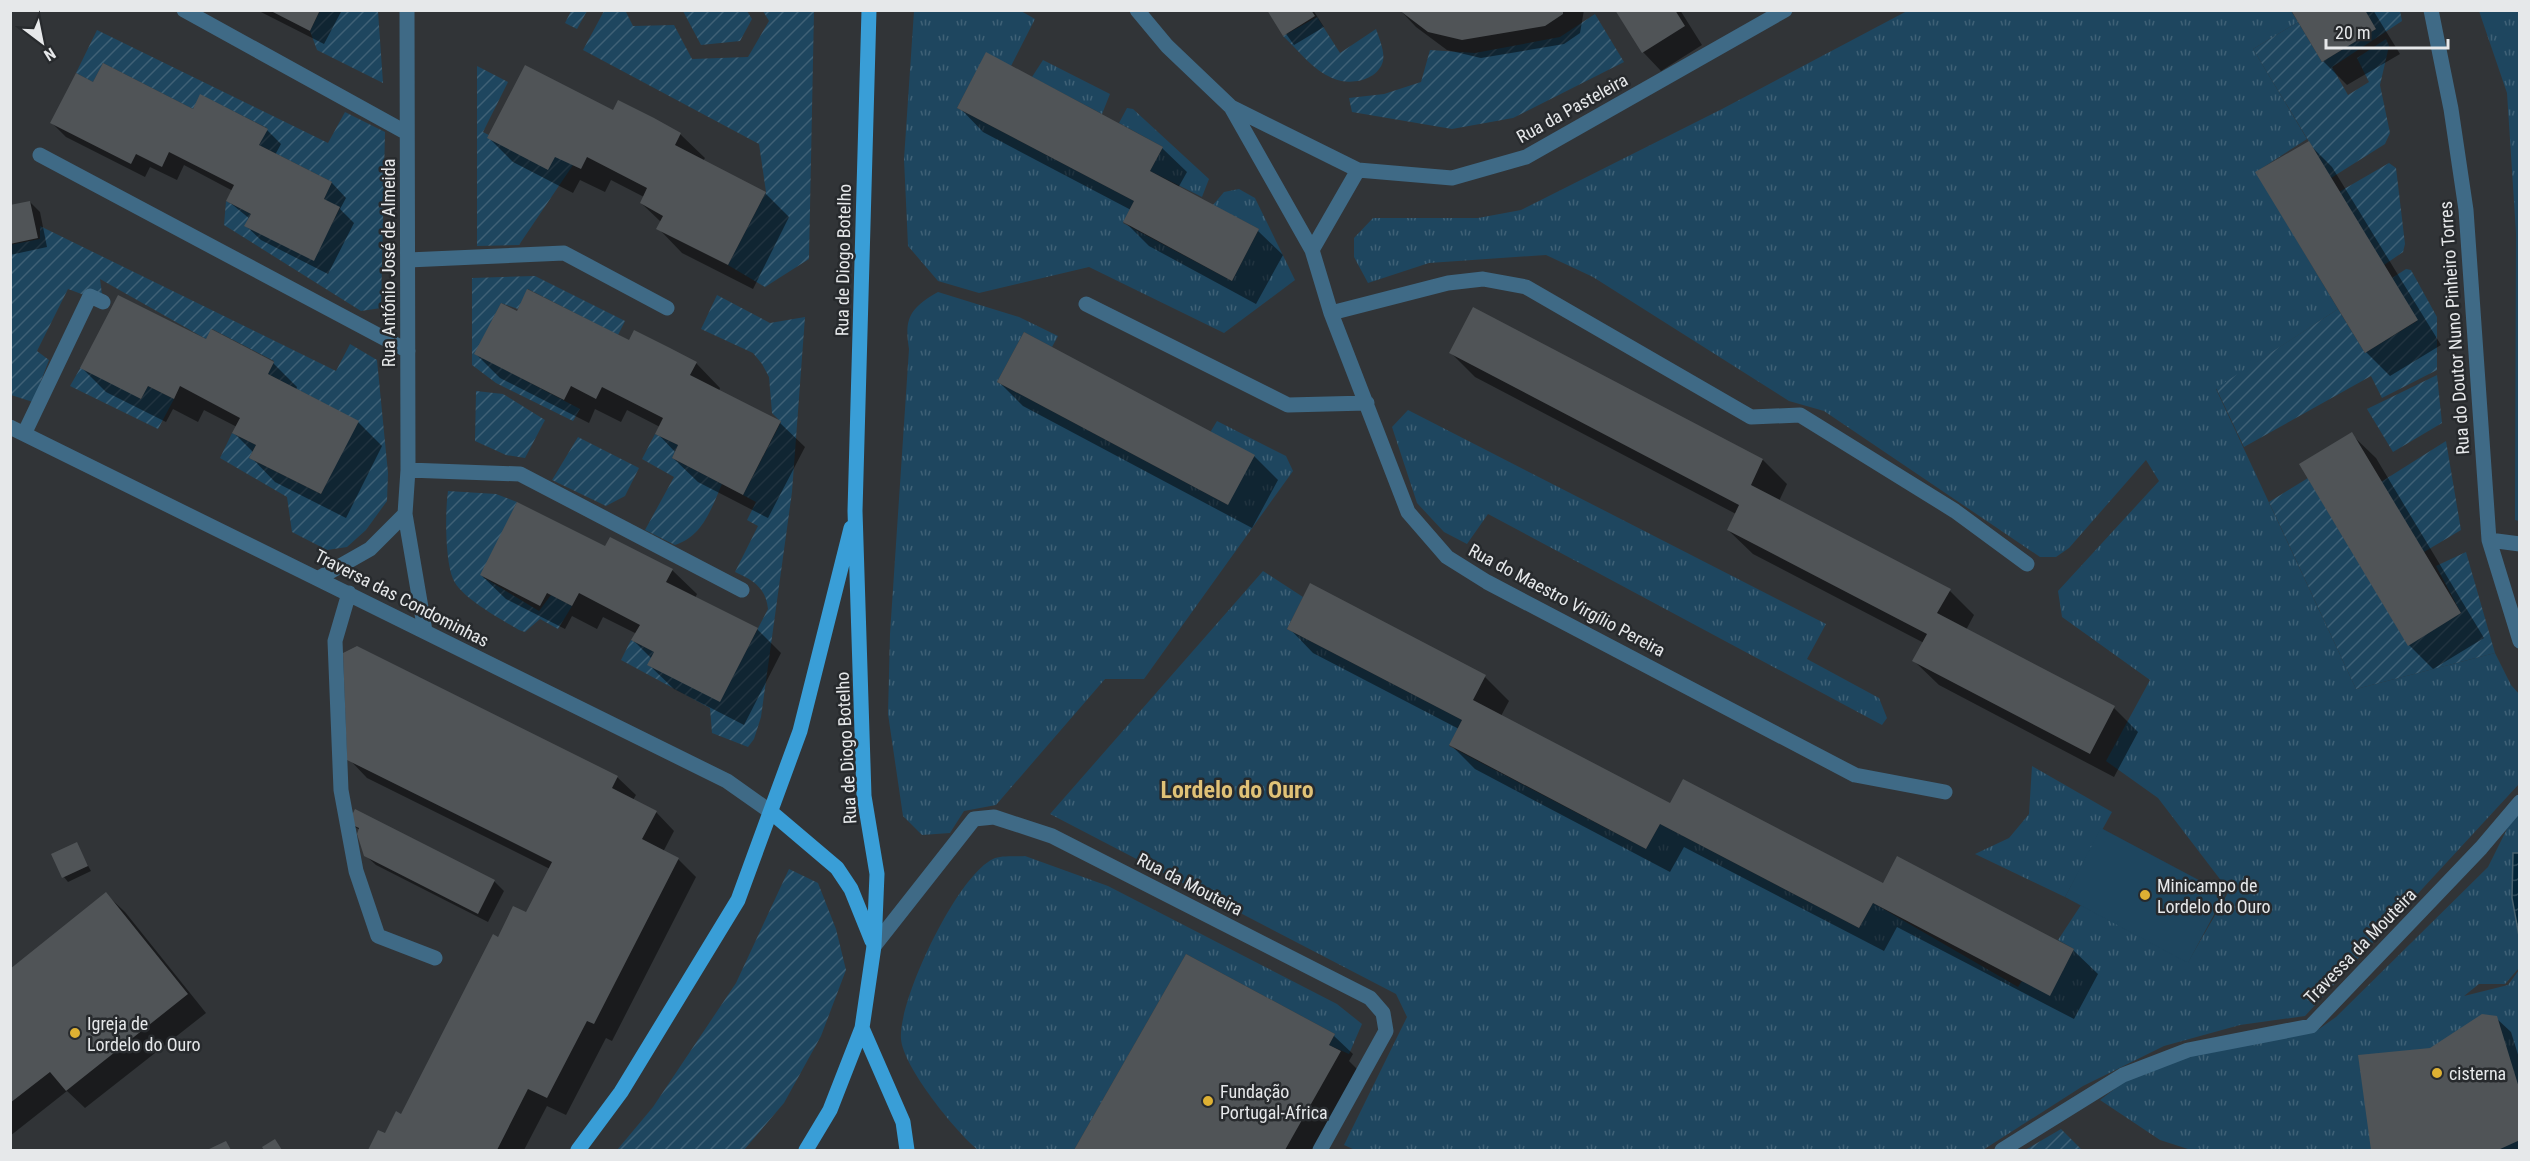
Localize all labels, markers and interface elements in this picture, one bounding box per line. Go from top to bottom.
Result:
north arrow [12,12,72,72]
scale bar [2326,12,2448,50]
text: 20 m [2335,22,2370,43]
text: N [40,44,59,65]
street label: Rua da Pasteleira [1513,69,1631,147]
street label: Rua António José de Almeida [378,159,399,367]
street label: Rua de Diogo Botelho [831,184,855,336]
street label: Rua do Doutor Nuno Pinheiro Torres [2435,201,2473,455]
street label: Rua do Maestro Virgílio Pereira [1465,539,1669,661]
street label: Traversa das Condominhas [311,545,493,651]
street label: Rua de Diogo Botelho [832,671,860,825]
district label: Lordelo do Ouro [1160,776,1314,804]
street label: Rua da Mouteira [1134,848,1246,920]
place label: Minicampo de Lordelo do Ouro [2157,875,2271,917]
street label: Travessa da Mouteira [2300,884,2420,1008]
marker: Minicampo de Lordelo do Ouro [2138,888,2152,902]
place label: Igreja de Lordelo do Ouro [87,1013,201,1055]
marker: Igreja de Lordelo do Ouro [68,1026,82,1040]
place label: cisterna [2449,1063,2506,1084]
marker: cisterna [2430,1066,2444,1080]
place label: Fundação Portugal-Africa [1220,1081,1328,1123]
marker: Fundação Portugal-Africa [1201,1094,1215,1108]

